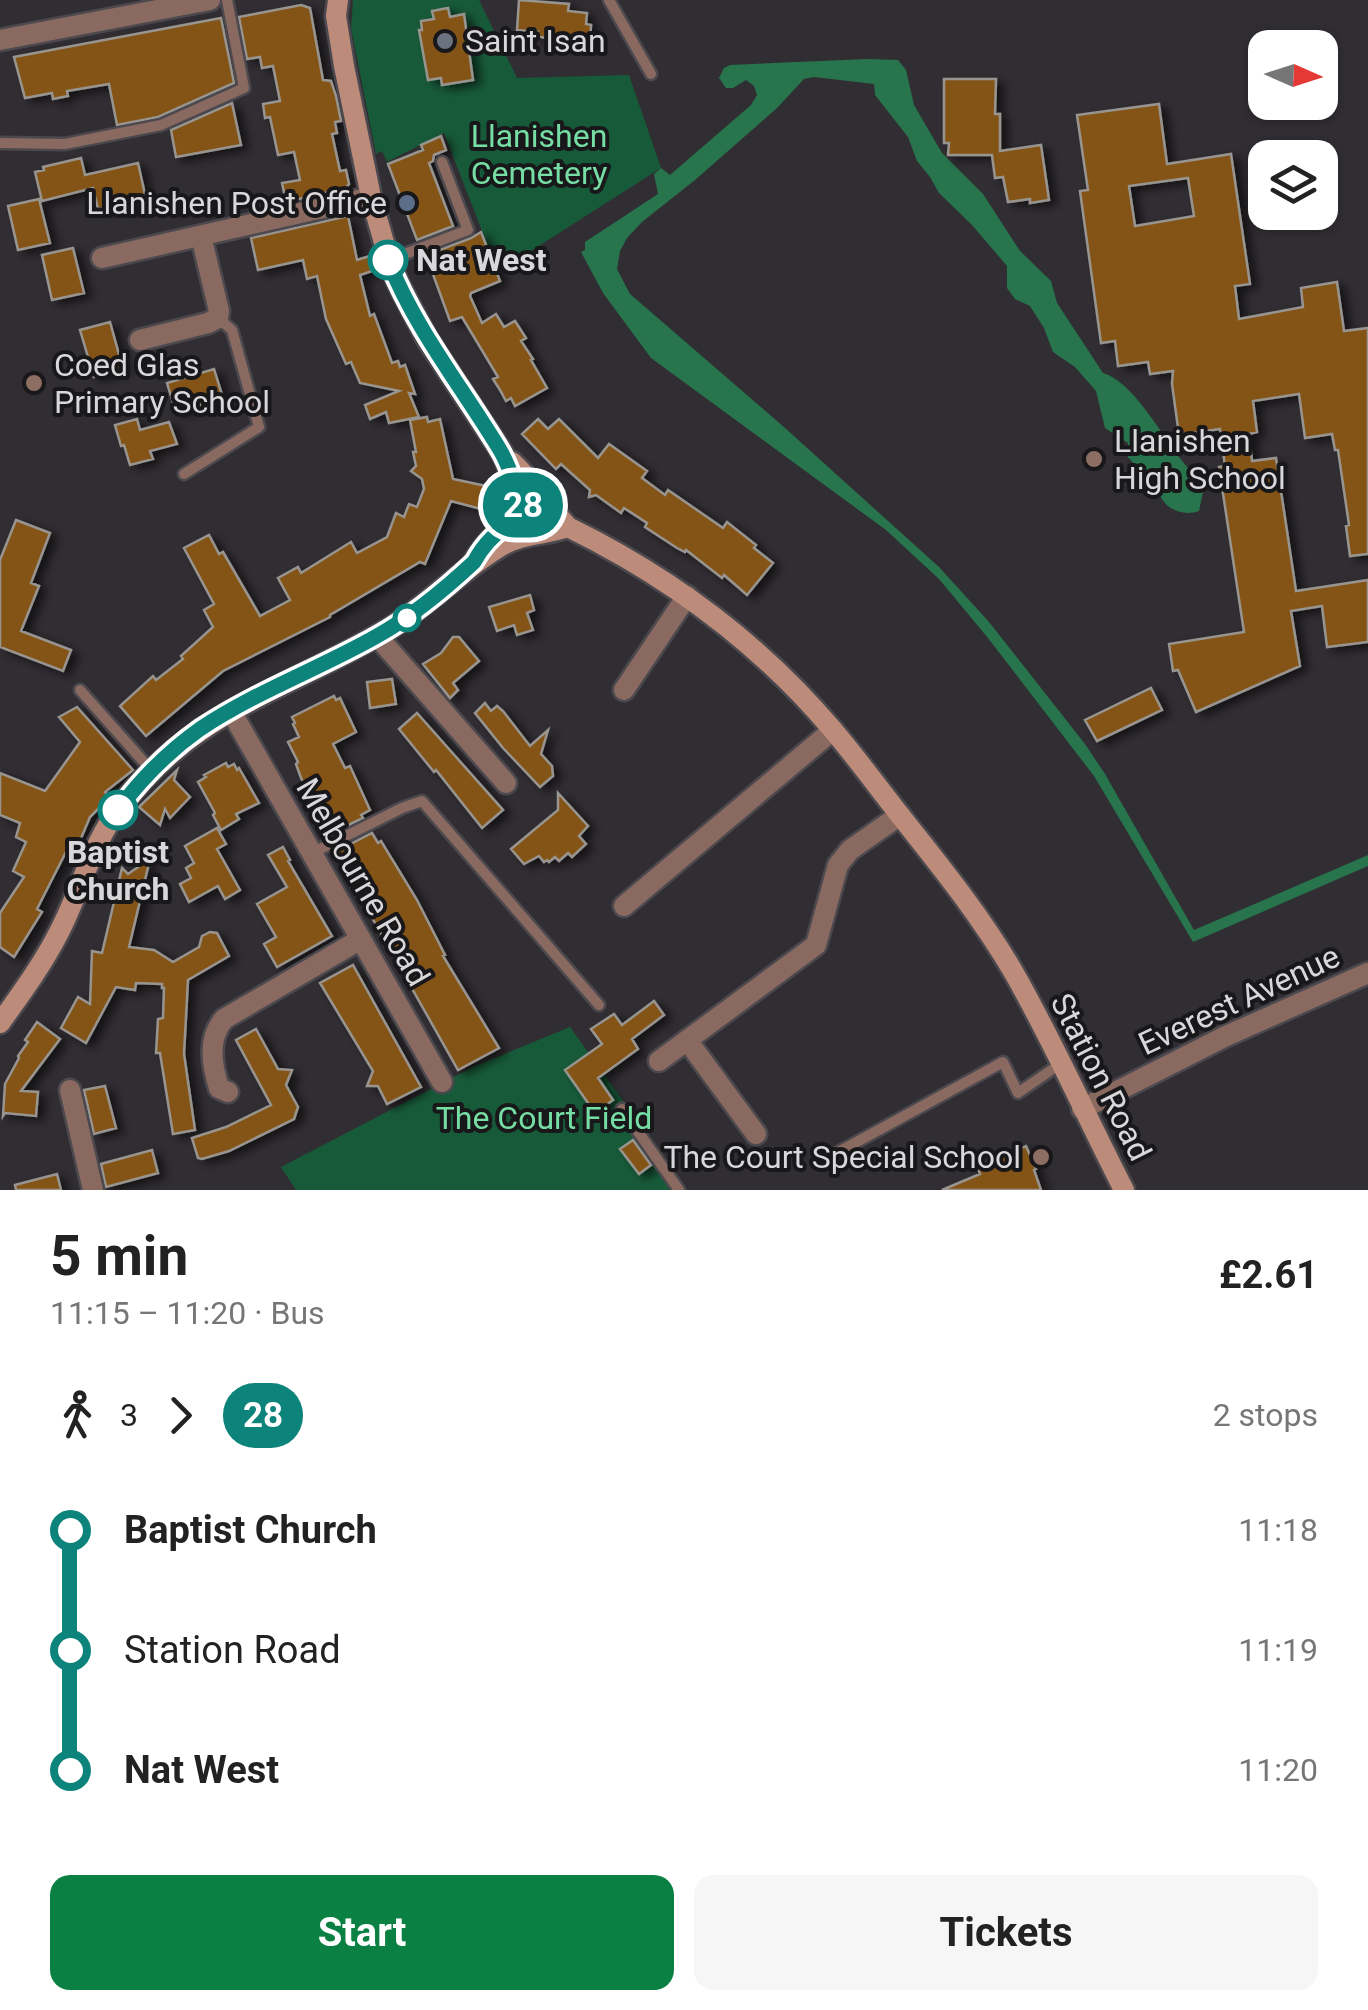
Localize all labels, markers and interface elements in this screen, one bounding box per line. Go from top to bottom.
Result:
place label: Saint Isan [465,22,606,60]
marker: Saint Isan [434,30,456,52]
north arrow [1248,30,1338,120]
map controls [1248,30,1338,230]
park label: Llanishen Cemetery [471,117,607,192]
button: layers [1248,140,1338,230]
place label: Llanishen Post Office [86,184,387,222]
marker: Llanishen Post Office [396,192,418,214]
marker: Nat West [369,241,407,279]
place label: Nat West [416,241,547,279]
place label: Coed Glas Primary School [54,346,270,421]
marker: Coed Glas Primary School [23,372,45,394]
place label: Llanishen High School [1114,422,1286,497]
marker: Llanishen High School [1083,448,1105,470]
line badge: 28 [478,472,568,538]
text: 28 [503,485,543,526]
unlabelled marker [394,605,420,631]
street label: Melbourne Road [288,771,438,993]
marker: Baptist Church [99,791,137,829]
place label: Baptist Church [67,833,169,908]
street label: Everest Avenue [1133,937,1345,1063]
street label: Station Road [1043,987,1159,1167]
park label: The Court Field [436,1099,652,1137]
place label: The Court Special School [663,1138,1021,1176]
marker: The Court Special School [1030,1146,1052,1168]
text: 5 min [50,1224,188,1288]
text: £2.61 [1219,1253,1318,1297]
text: 11:15 – 11:20 · Bus [50,1294,325,1332]
icon: walk [50,1388,105,1443]
icon: forward [153,1388,208,1443]
text: 28 [243,1395,283,1436]
text: 3 [120,1396,138,1434]
text: 2 stops [1213,1396,1318,1434]
text: Baptist Church [124,1508,377,1552]
text: 11:18 [1238,1511,1318,1549]
text: Station Road [124,1628,341,1672]
text: 11:19 [1238,1631,1318,1669]
text: Nat West [124,1748,279,1792]
text: 11:20 [1238,1751,1318,1789]
button: Start [50,1875,674,1990]
button: Tickets [694,1875,1318,1990]

